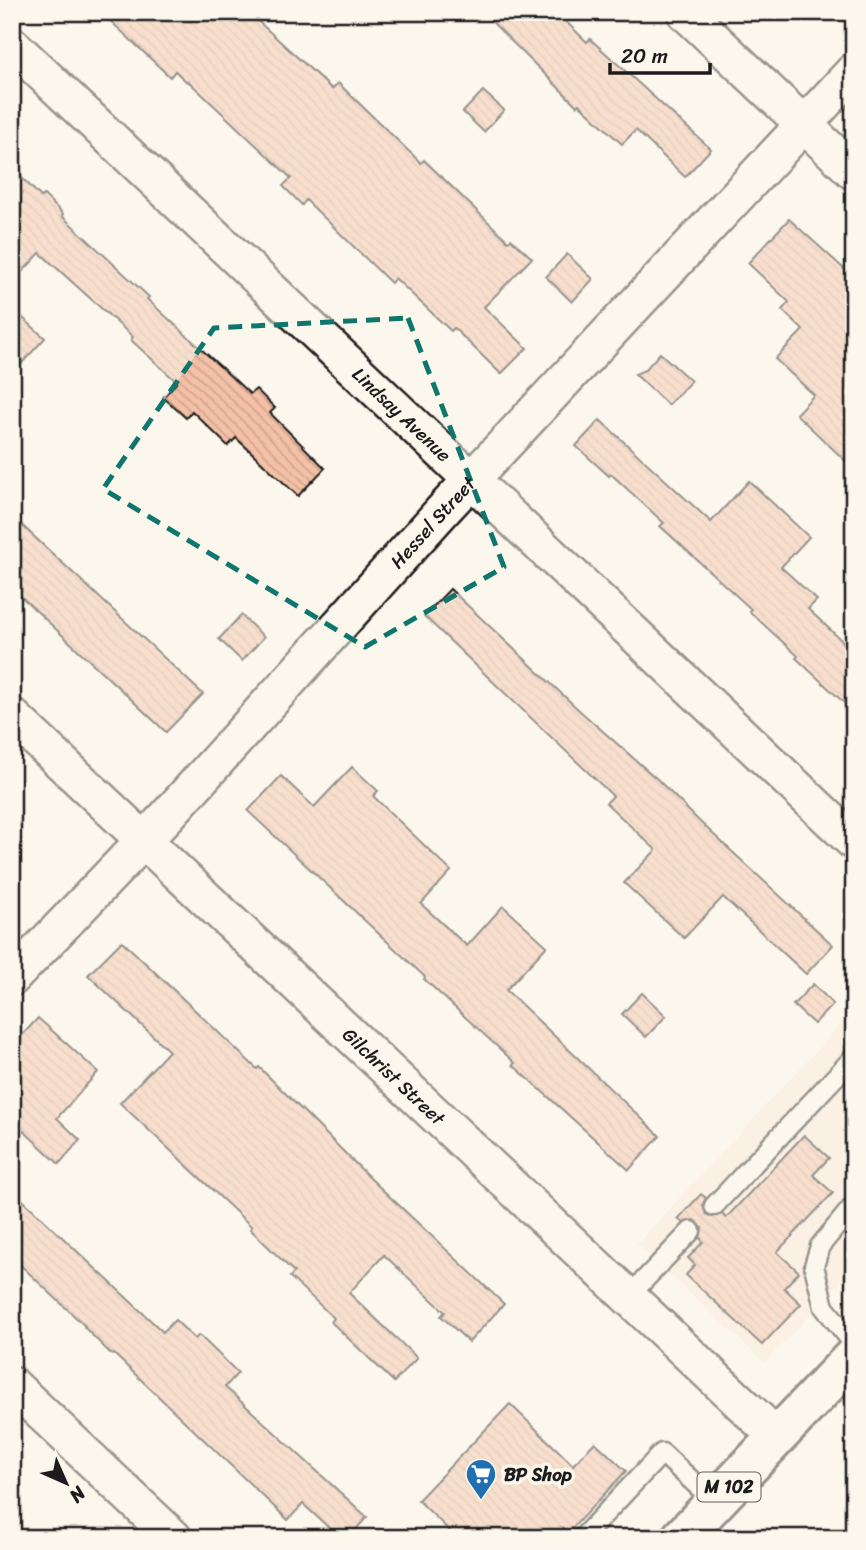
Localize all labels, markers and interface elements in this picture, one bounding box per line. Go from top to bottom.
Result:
scale bar [610,32,710,76]
text: 20 m [621,37,668,75]
street label: Lindsay Avenue [344,359,459,470]
street label: Hessel Street [382,468,485,576]
street label: Gilchrist Street [334,1019,454,1135]
north arrow [32,1448,102,1518]
supermarket icon: BP Shop [464,1457,498,1501]
place label: BP Shop [504,1458,573,1491]
road number: M 102 [698,1472,760,1502]
text: N [61,1478,95,1512]

